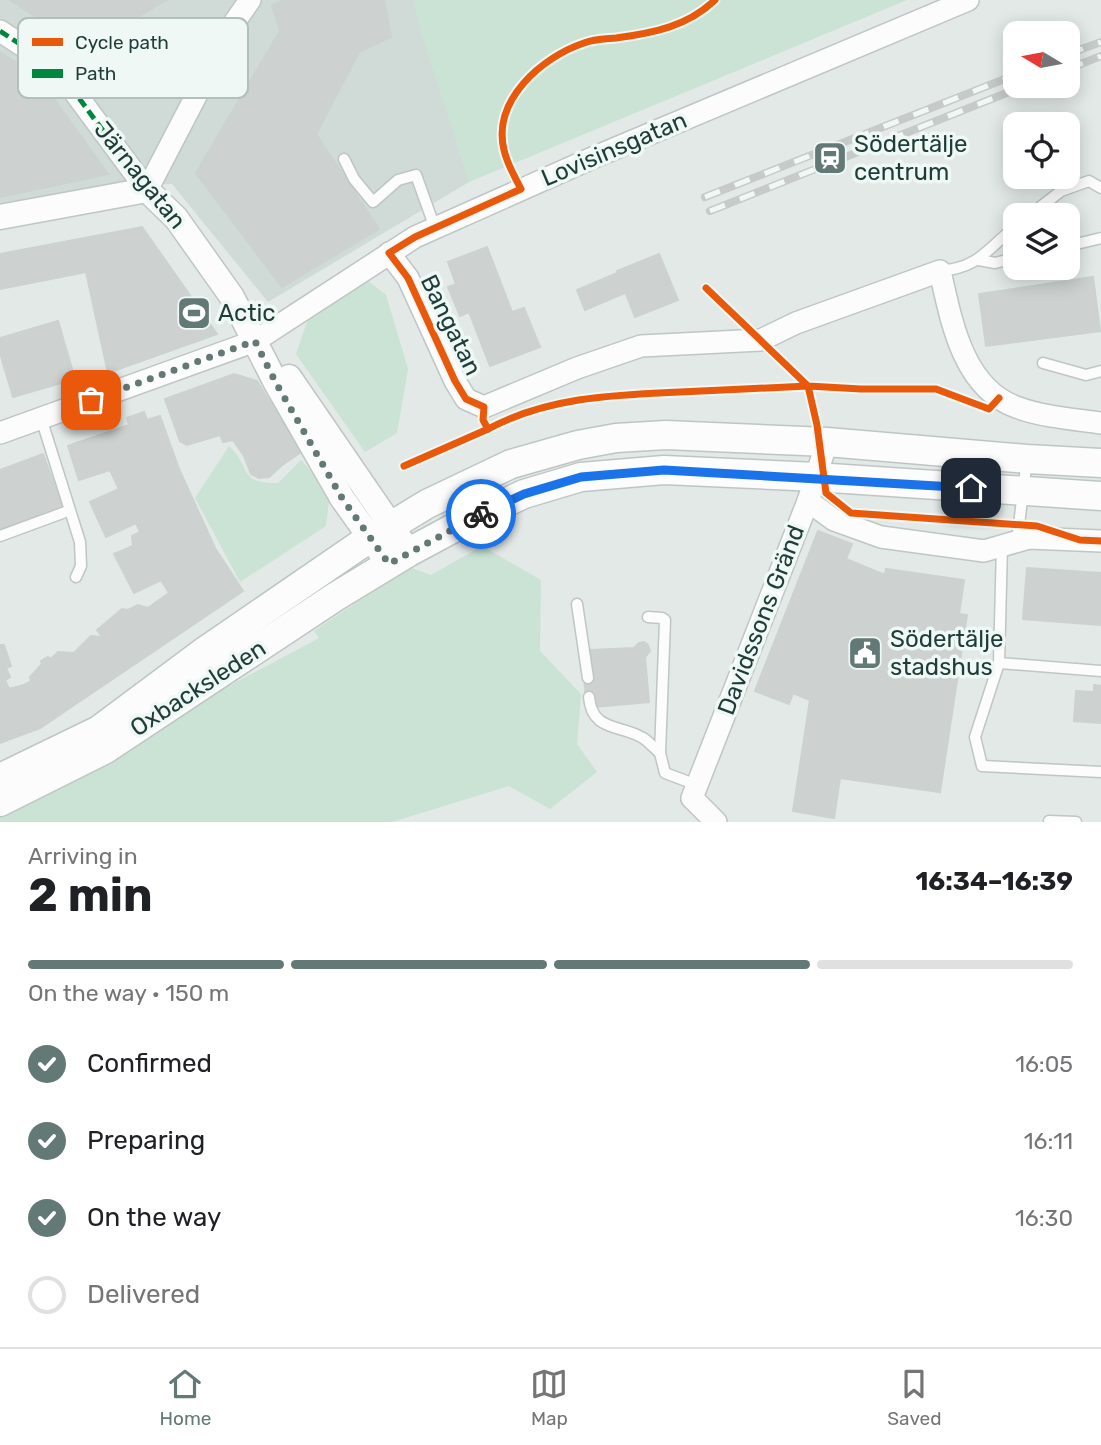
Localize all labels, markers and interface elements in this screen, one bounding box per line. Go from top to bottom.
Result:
legend [18,18,248,98]
north arrow [1003,21,1080,98]
map controls [1003,21,1080,280]
text: Cycle path [75,31,169,54]
text: Path [75,62,116,85]
street label: Lovisinsgatan [537,106,691,192]
button: locate [1003,112,1080,189]
street label: Järnagatan [88,116,192,234]
place label: Södertälje centrum [854,130,968,186]
station icon: Södertälje centrum [811,139,849,177]
button: layers [1003,203,1080,280]
street label: Bangatan [415,270,487,380]
sports icon: Actic [175,294,213,332]
place label: Actic [218,299,276,327]
pin [61,370,121,430]
icon: bag [72,381,110,419]
pin [941,458,1001,518]
icon: home [952,469,990,507]
courier [446,479,516,549]
icon: bike [462,495,500,533]
street label: Davidssons Gränd [712,521,810,719]
place label: Södertälje stadshus [890,625,1004,681]
street label: Oxbacksleden [125,634,271,742]
public building icon: Södertälje stadshus [846,634,884,672]
text: Arriving in [28,842,138,870]
text: 16:34–16:39 [915,866,1073,897]
text: 2 min [28,868,153,923]
text: On the way · 150 m [28,979,229,1007]
icon: check [28,1045,66,1083]
text: Confirmed [87,1048,212,1079]
text: 16:05 [1015,1050,1073,1078]
icon: check [28,1122,66,1160]
text: Preparing [87,1125,205,1156]
text: 16:11 [1024,1127,1073,1155]
icon: check [28,1199,66,1237]
text: On the way [87,1202,221,1233]
text: 16:30 [1015,1204,1073,1232]
text: Delivered [87,1279,200,1310]
tab: Home [159,1365,211,1430]
tab: Map [530,1365,568,1430]
tab: Saved [887,1365,942,1430]

